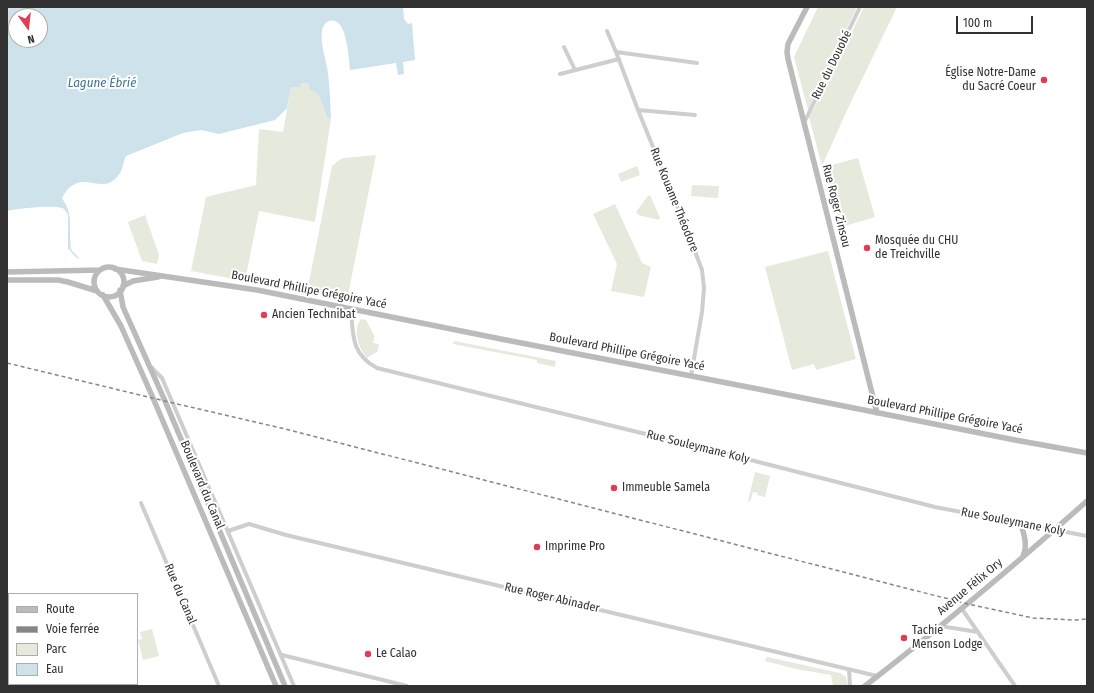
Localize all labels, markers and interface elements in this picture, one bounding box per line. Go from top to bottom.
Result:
north arrow [8,8,48,48]
scale bar [958,8,1035,34]
text: 100 m [963,16,992,30]
street label: Rue du Douobé [809,28,855,102]
text: N [26,32,36,46]
place label: Église Notre-Dame du Sacré Coeur [945,66,1036,94]
water label: Lagune Ébrié [68,75,136,91]
marker: Église Notre-Dame du Sacré Coeur [1039,75,1049,85]
street label: Rue Kouame Théodore [647,146,701,254]
street label: Rue Roger Zinsou [819,163,853,249]
place label: Mosquée du CHU de Treichville [875,234,958,262]
marker: Mosquée du CHU de Treichville [862,243,872,253]
street label: Boulevard Phillipe Grégoire Yacé [230,268,388,312]
place label: Ancien Technibat [272,308,356,322]
marker: Ancien Technibat [259,310,269,320]
street label: Boulevard Phillipe Grégoire Yacé [548,330,706,374]
street label: Boulevard Phillipe Grégoire Yacé [866,393,1024,437]
street label: Rue Souleymane Koly [645,427,751,467]
street label: Boulevard du Canal [177,438,227,532]
place label: Immeuble Samela [622,481,710,495]
marker: Immeuble Samela [609,483,619,493]
street label: Rue Souleymane Koly [960,505,1066,539]
place label: Imprime Pro [545,540,605,554]
marker: Imprime Pro [532,542,542,552]
street label: Avenue Félix Ory [934,555,1006,619]
street label: Rue du Canal [161,562,199,626]
street label: Rue Roger Abinader [503,580,601,616]
legend [8,593,138,685]
text: Route [46,602,75,616]
text: Voie ferrée [46,622,99,636]
place label: Tachie Menson Lodge [912,624,983,652]
marker: Tachie Menson Lodge [899,633,909,643]
text: Parc [46,642,67,656]
place label: Le Calao [376,647,417,661]
marker: Le Calao [363,649,373,659]
text: Eau [46,662,64,676]

